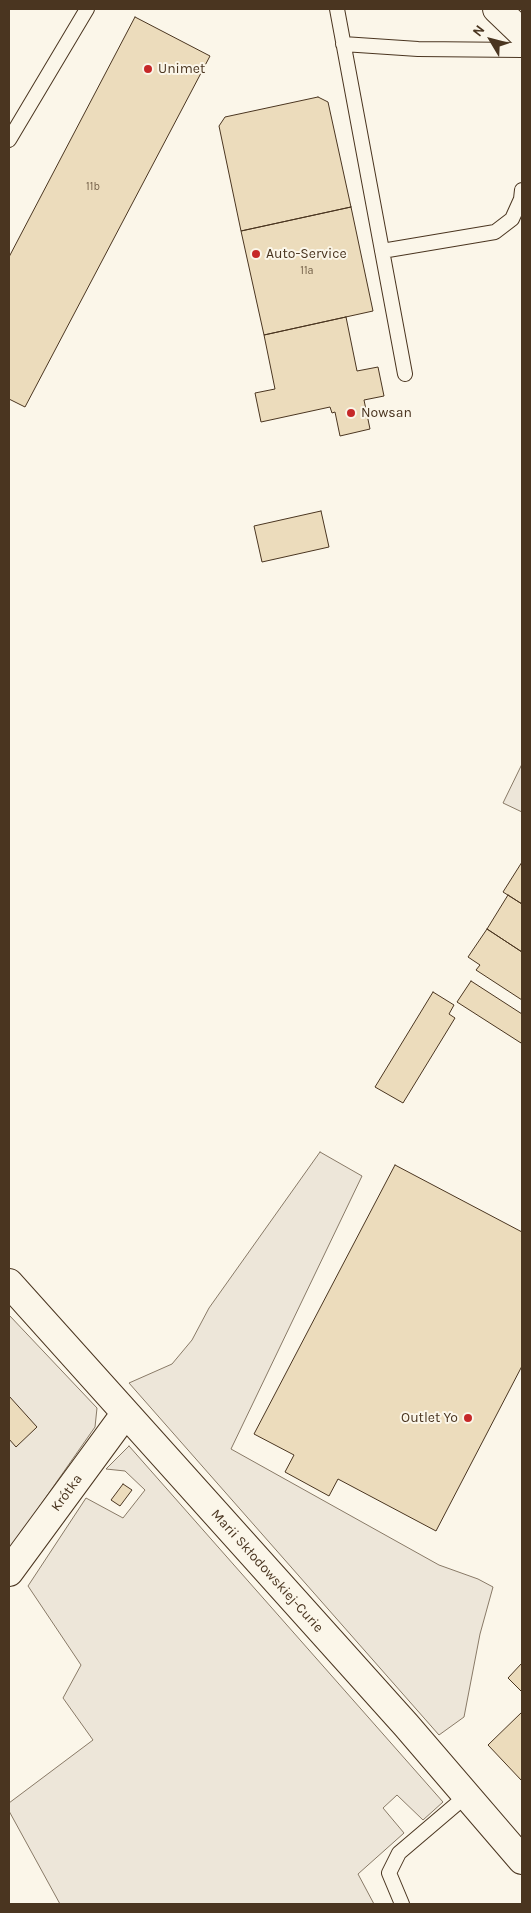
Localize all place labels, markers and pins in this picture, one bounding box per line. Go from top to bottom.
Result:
place label: Unimet [158,61,205,77]
marker: Unimet [142,63,154,75]
place label: Auto-Service [266,246,347,262]
marker: Auto-Service [250,248,262,260]
place label: Nowsan [361,405,412,421]
marker: Nowsan [345,407,357,419]
place label: Outlet Yo [401,1410,458,1426]
marker: Outlet Yo [462,1412,474,1424]

